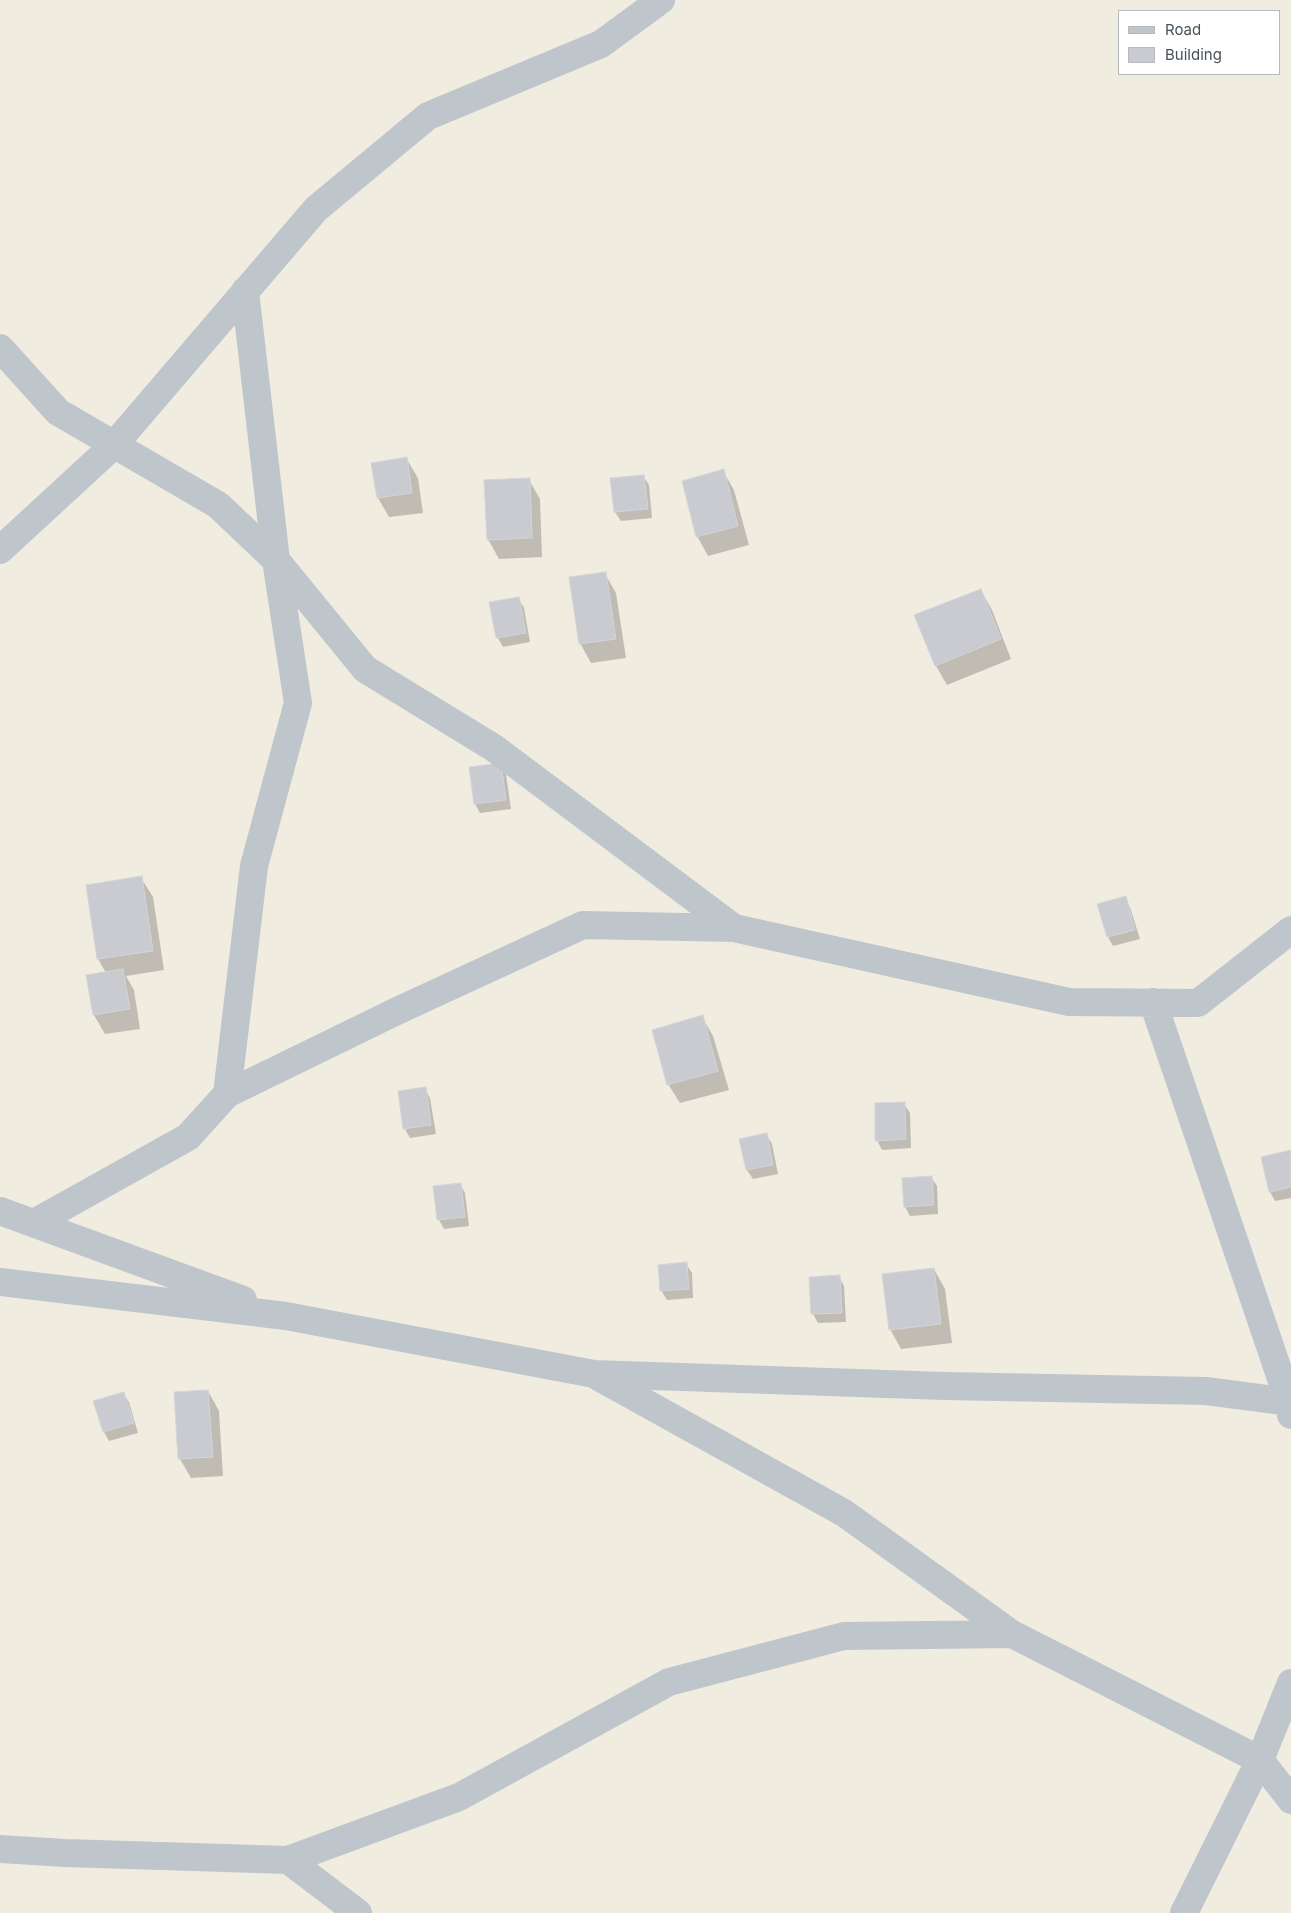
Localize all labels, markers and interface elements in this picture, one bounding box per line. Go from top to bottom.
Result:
legend [1118,10,1281,75]
text: Road [1165,20,1201,39]
text: Building [1165,45,1222,64]

